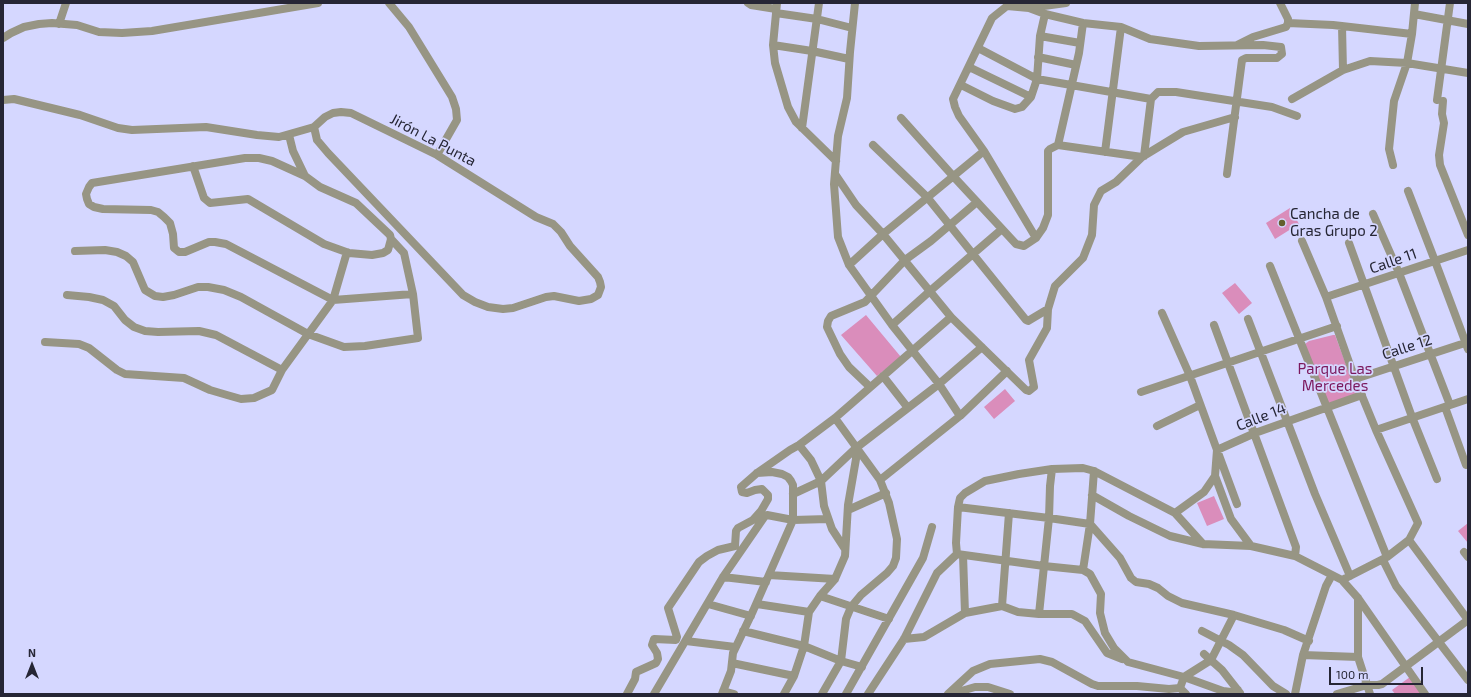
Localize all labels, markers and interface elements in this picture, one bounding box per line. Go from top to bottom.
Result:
street label: Jirón La Punta [387,110,479,170]
place label: Cancha de Gras Grupo 2 [1290,205,1378,240]
marker: Cancha de Gras Grupo 2 [1277,218,1287,228]
street label: Calle 11 [1367,245,1419,277]
street label: Calle 12 [1380,330,1434,364]
park label: Parque Las Mercedes [1298,360,1372,395]
street label: Calle 14 [1233,399,1289,435]
north arrow [12,645,52,685]
text: N [28,646,36,659]
scale bar [1331,659,1425,685]
text: 100 m [1336,667,1368,681]

